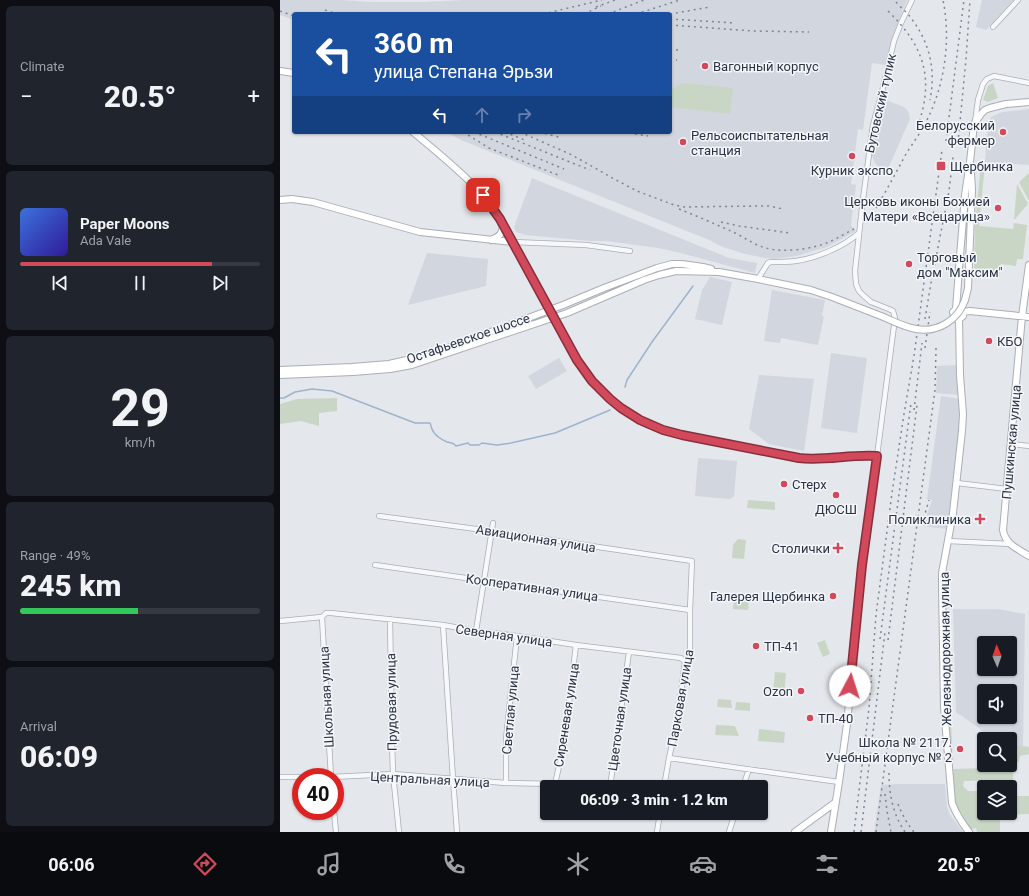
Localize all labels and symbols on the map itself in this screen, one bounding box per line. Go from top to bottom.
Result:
street label: Бутовский тупик [862,52,899,154]
place label: Вагонный корпус [713,59,819,74]
marker: Вагонный корпус [700,61,710,71]
place label: Белорусский фермер [916,118,995,148]
marker: Белорусский фермер [998,127,1008,137]
place label: Рельсоиспытательная станция [691,128,829,158]
marker: Рельсоиспытательная станция [678,137,688,147]
marker: Курник экспо [847,151,857,161]
place label: Щербинка [950,159,1013,174]
marker: Щербинка [935,160,947,172]
place label: Курник экспо [811,163,893,178]
pin [466,178,500,212]
place label: Церковь иконы Божией Матери «Всецарица» [844,194,990,224]
marker: Церковь иконы Божией Матери «Всецарица» [993,203,1003,213]
place label: Торговый дом "Максим" [917,250,1003,280]
marker: Торговый дом "Максим" [904,259,914,269]
street label: Остафьевское шоссе [405,310,532,367]
place label: КБО [997,334,1023,349]
marker: КБО [984,336,994,346]
street label: Пушкинская улица [999,384,1024,500]
place label: Стерх [792,477,827,492]
marker: Стерх [779,479,789,489]
marker: ДЮСШ [831,490,841,500]
place label: ДЮСШ [815,502,857,517]
place label: Поликлиника [888,512,971,527]
marker: Поликлиника [974,513,986,525]
street label: Авиационная улица [475,522,597,555]
place label: Столички [772,541,830,556]
marker: Столички [833,543,843,553]
street label: Кооперативная улица [465,571,599,604]
street label: Железнодорожная улица [937,572,954,726]
place label: Галерея Щербинка [710,589,825,604]
marker: Галерея Щербинка [828,591,838,601]
street label: Северная улица [455,621,553,650]
north arrow [977,636,1017,676]
place label: ТП-41 [764,639,799,654]
marker: ТП-41 [751,641,761,651]
street label: Школьная улица [316,646,337,748]
street label: Парковая улица [665,648,696,748]
street label: Прудовая улица [383,653,400,751]
street label: Сиреневая улица [551,662,582,768]
street label: Светлая улица [499,665,522,755]
position arrow [829,665,871,707]
street label: Цветочная улица [605,666,634,772]
place label: Ozon [763,684,793,699]
marker: Ozon [796,686,806,696]
place label: ТП-40 [818,711,853,726]
marker: ТП-40 [805,713,815,723]
place label: Школа № 2117. Учебный корпус № 2 [825,735,952,765]
marker: Школа № 2117. Учебный корпус № 2 [955,744,965,754]
speed limit sign: 40 [292,768,344,820]
street label: Центральная улица [370,769,490,790]

